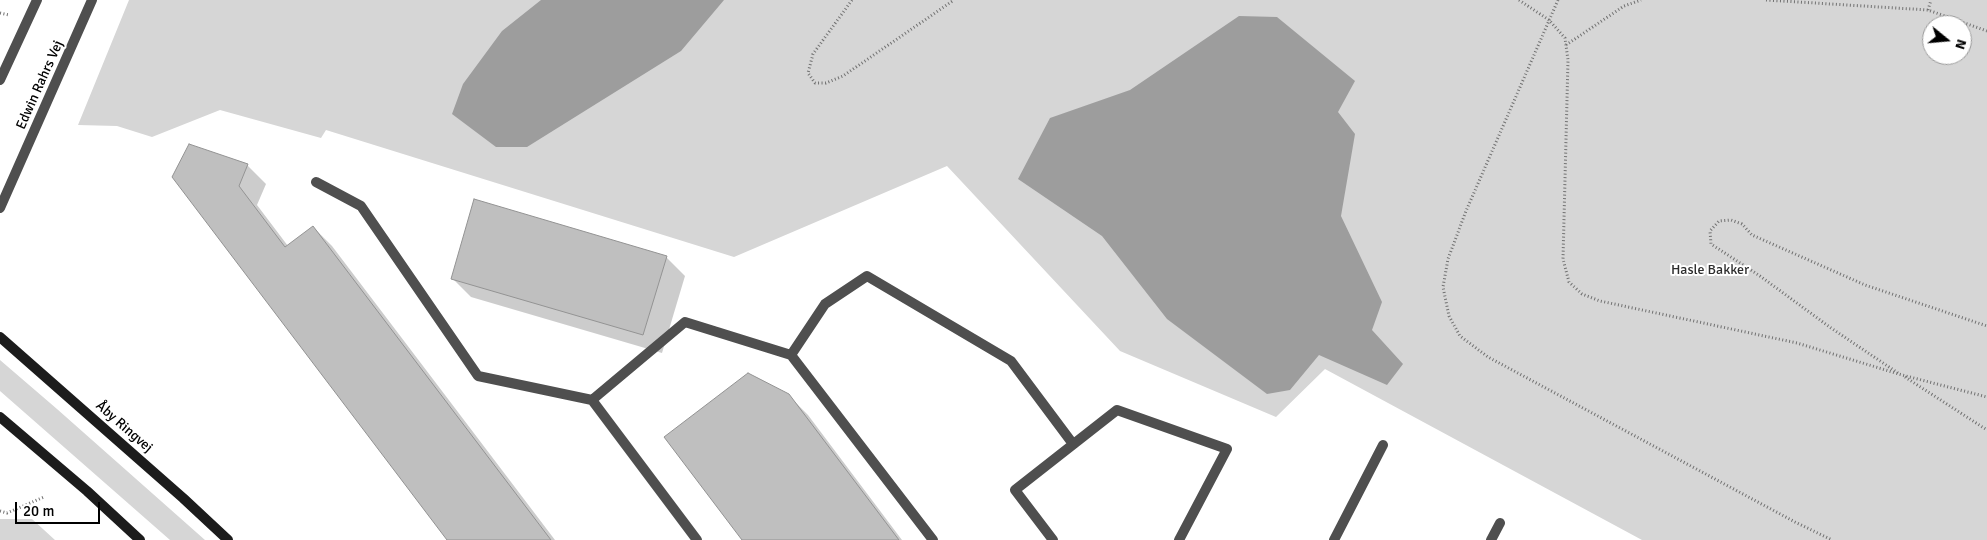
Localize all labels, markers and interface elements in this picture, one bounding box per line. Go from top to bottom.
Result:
north arrow [1922,15,1972,65]
text: N [1951,37,1970,51]
street label: Edwin Rahrs Vej [13,38,67,132]
park label: Hasle Bakker [1671,262,1749,278]
street label: Åby Ringvej [92,398,156,456]
scale bar [18,492,102,524]
text: 20 m [23,502,54,520]

